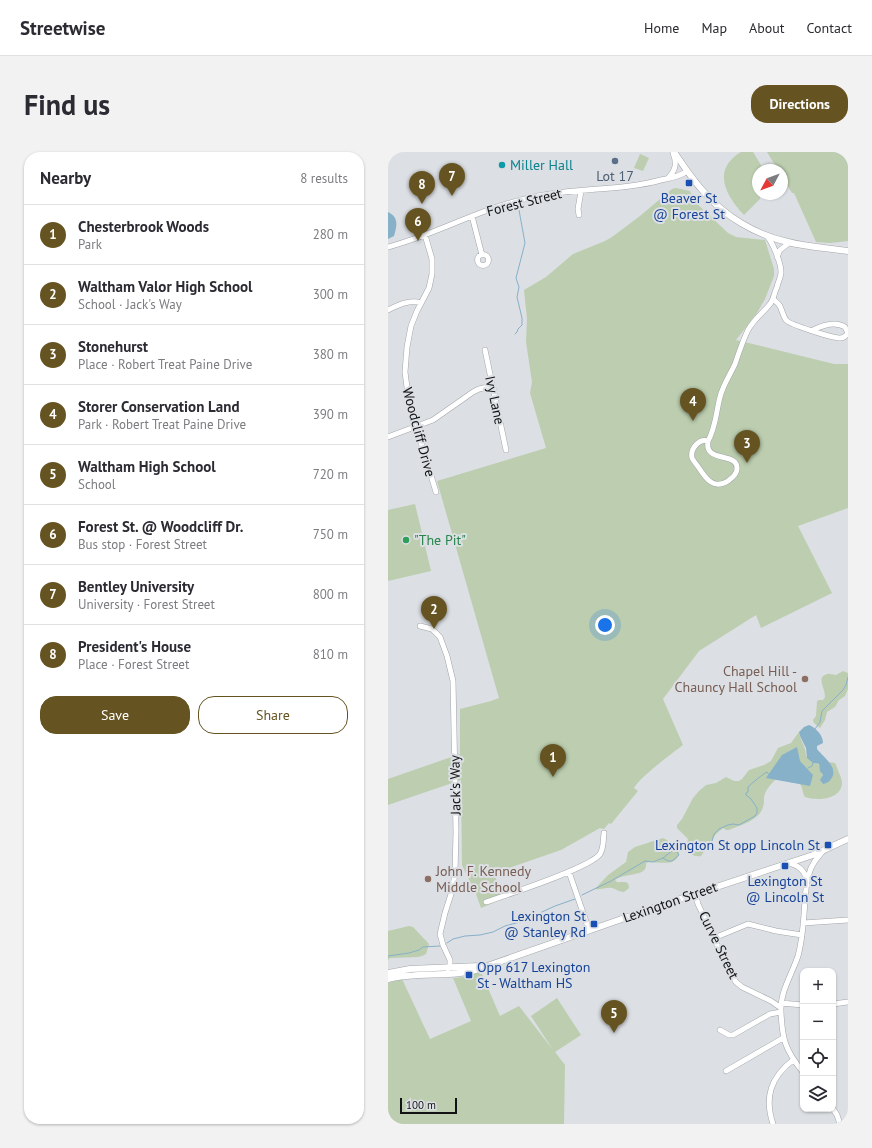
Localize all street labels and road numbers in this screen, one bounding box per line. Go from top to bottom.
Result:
street label: Forest Street [485,184,564,220]
street label: Ivy Lane [481,374,509,426]
street label: Woodcliff Drive [398,385,440,479]
street label: Jack's Way [445,754,465,816]
street label: Lexington Street [620,877,720,927]
street label: Curve Street [695,908,743,982]

